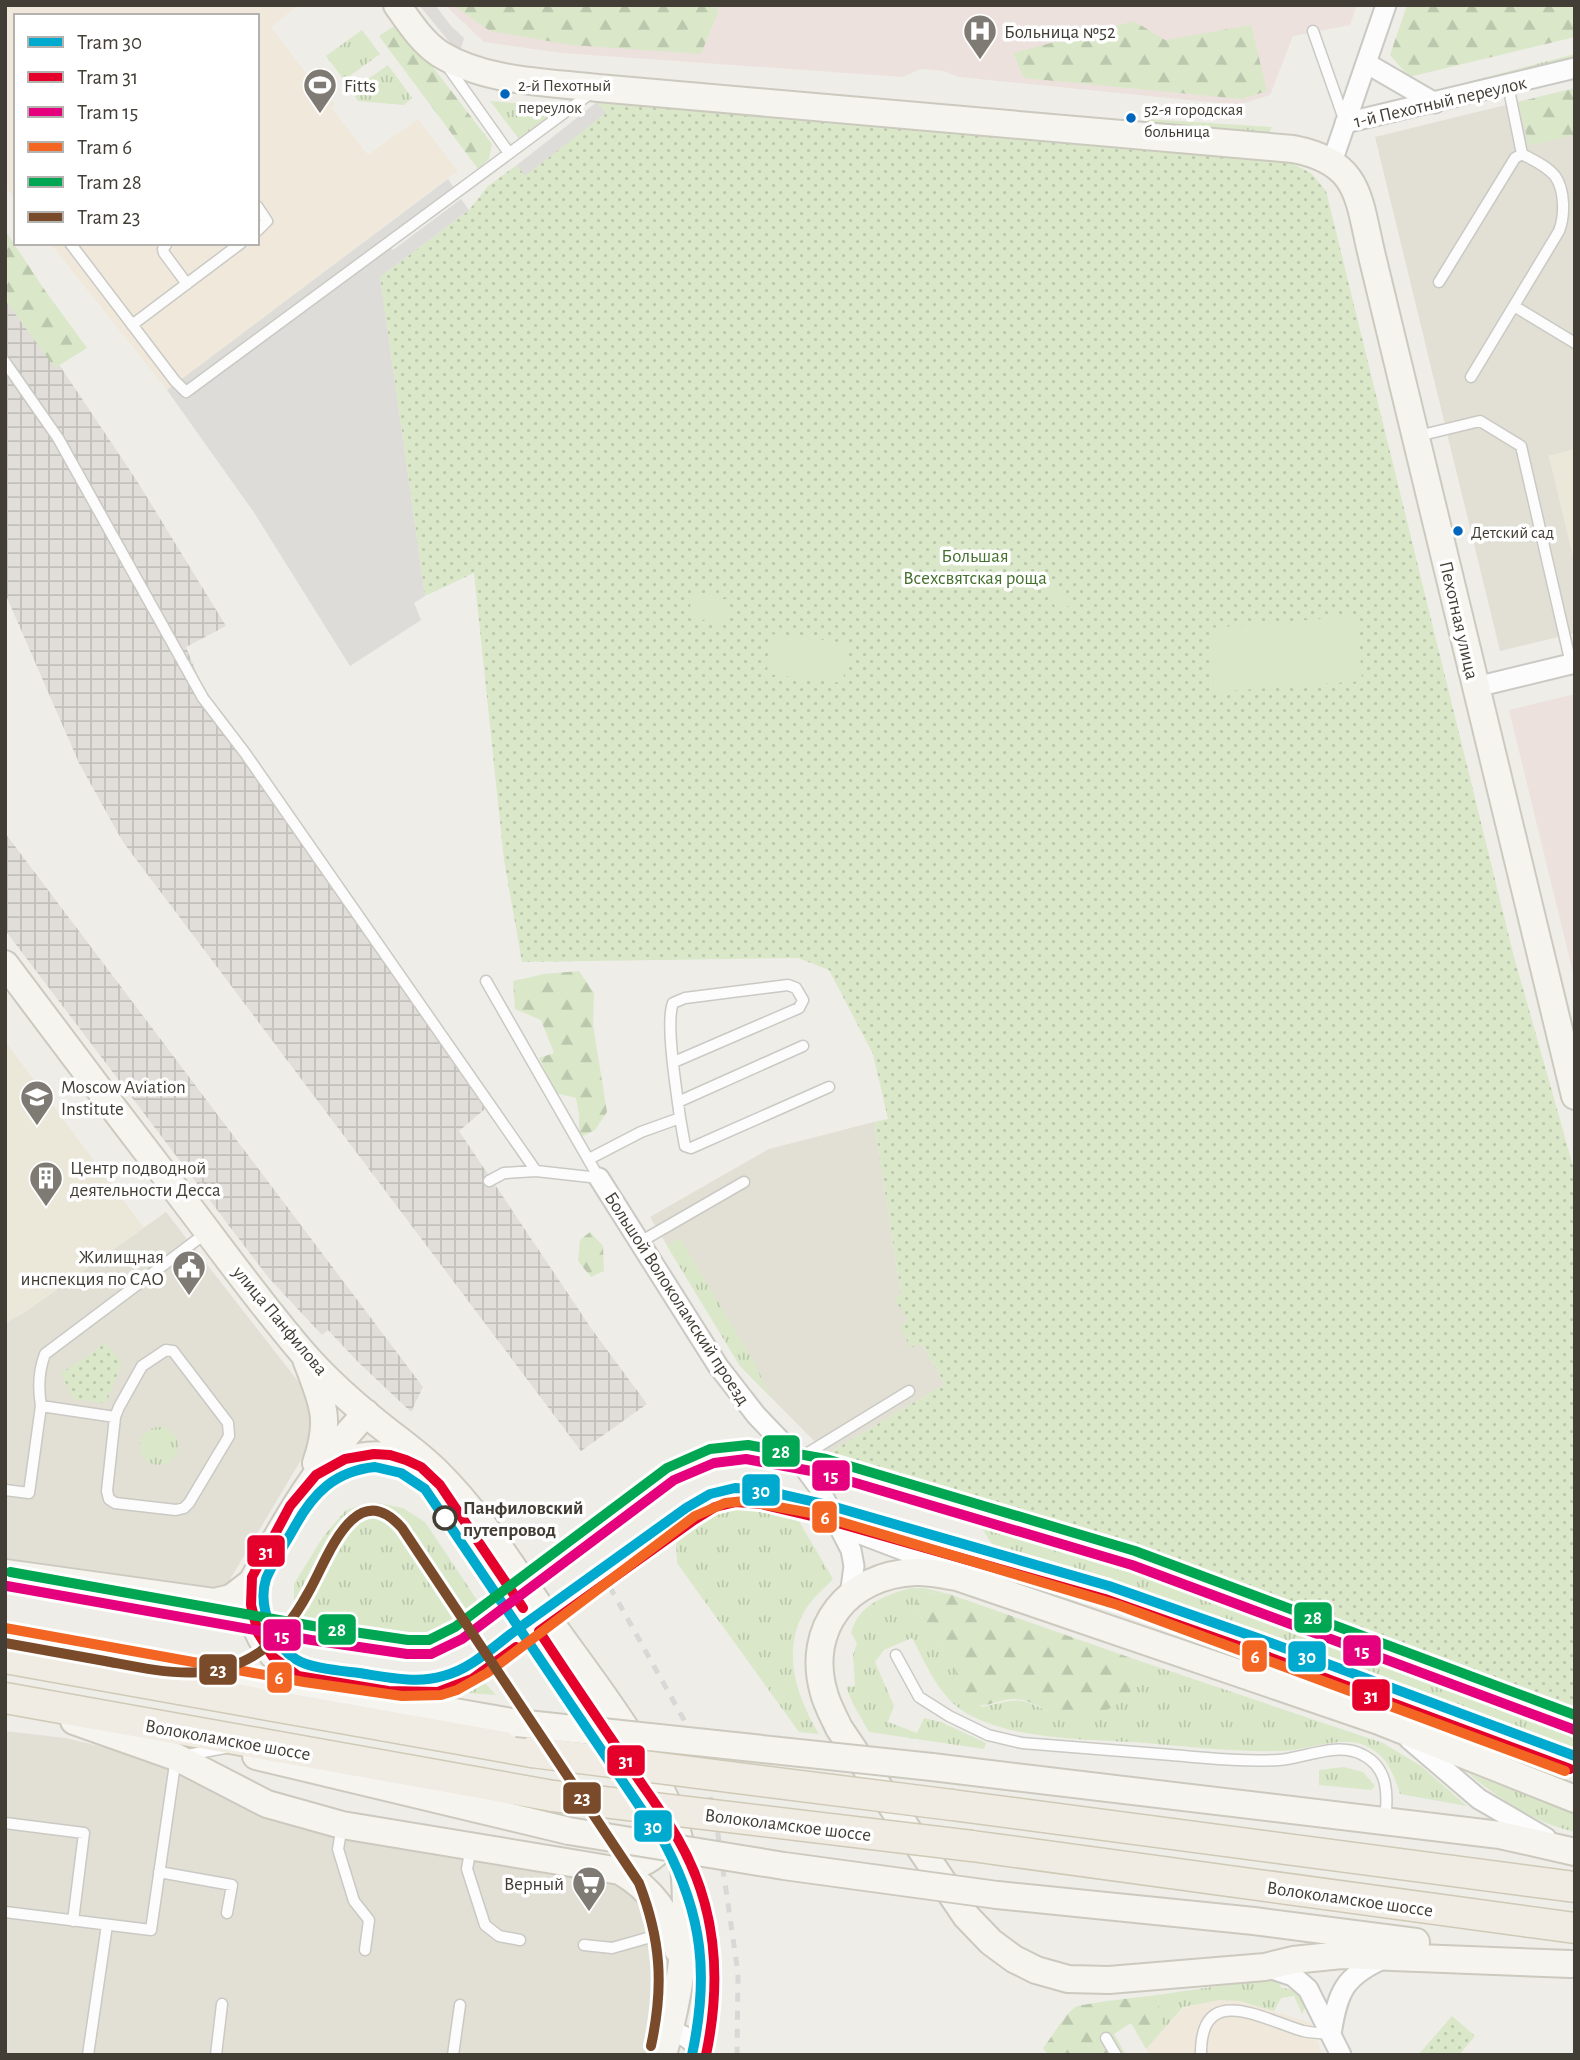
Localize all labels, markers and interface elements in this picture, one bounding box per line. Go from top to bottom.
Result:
hospital icon: Больница №52 [961,12,999,61]
legend [14,14,259,245]
place label: Больница №52 [1004,23,1116,42]
text: Tram 30 [77,32,142,53]
sports icon: Fitts [301,66,339,115]
text: Tram 31 [77,67,138,88]
street label: 1-й Пехотный переулок [1352,73,1529,132]
place label: Fitts [344,77,376,96]
place label: 2-й Пехотный переулок [518,77,611,117]
marker: 2-й Пехотный переулок [498,87,512,101]
place label: 52-я городская больница [1144,101,1243,140]
text: Tram 15 [77,102,138,123]
marker: 52-я городская больница [1124,111,1138,125]
text: Tram 6 [77,137,132,158]
text: Tram 28 [77,172,142,193]
text: Tram 23 [77,207,140,228]
marker: Детский сад [1451,524,1465,538]
place label: Детский сад [1471,524,1554,541]
park label: Большая Всехсвятская роща [903,547,1047,588]
street label: Пехотная улица [1436,559,1481,682]
school or university icon: Moscow Aviation Institute [18,1078,56,1127]
place label: Moscow Aviation Institute [61,1078,186,1119]
building icon: Центр подводной деятельности Десса [27,1159,65,1208]
place label: Центр подводной деятельности Десса [70,1159,221,1200]
street label: Большой Волоколамский проезд [601,1189,753,1409]
place label: Жилищная инспекция по САО [21,1248,164,1289]
public building icon: Жилищная инспекция по САО [170,1248,208,1297]
street label: улица Панфилова [228,1262,331,1379]
line badge: 28 [761,1434,801,1468]
text: 28 [772,1443,790,1462]
line badge: 15 [811,1459,851,1492]
text: 15 [823,1467,839,1486]
line badge: 30 [741,1473,781,1507]
text: 30 [752,1482,770,1501]
place label: Панфиловский путепровод [463,1499,583,1540]
line badge: 6 [811,1500,838,1534]
marker: Панфиловский путепровод [433,1506,457,1530]
text: 6 [820,1509,830,1528]
line badge: 31 [246,1534,286,1568]
text: 31 [258,1543,274,1562]
line badge: 28 [1293,1601,1333,1634]
text: 28 [1304,1609,1322,1628]
line badge: 28 [317,1613,357,1646]
line badge: 15 [262,1618,302,1652]
text: 28 [328,1621,346,1640]
text: 15 [274,1627,290,1646]
line badge: 15 [1342,1634,1382,1667]
line badge: 6 [1241,1639,1268,1673]
line badge: 30 [1287,1640,1327,1673]
text: 15 [1354,1642,1370,1661]
text: 6 [1250,1648,1260,1667]
text: 30 [1298,1648,1316,1667]
line badge: 23 [198,1653,238,1686]
text: 23 [209,1661,227,1680]
line badge: 6 [266,1661,293,1694]
text: 6 [274,1669,284,1688]
line badge: 31 [1351,1678,1391,1712]
text: 31 [1363,1687,1379,1706]
street label: Волоколамское шоссе [144,1717,312,1764]
line badge: 31 [606,1744,646,1777]
text: 31 [618,1752,634,1771]
line badge: 23 [562,1781,602,1815]
text: 23 [573,1789,591,1808]
street label: Волоколамское шоссе [703,1806,872,1845]
line badge: 30 [633,1809,673,1843]
text: 30 [644,1818,662,1837]
supermarket icon: Верный [570,1864,608,1913]
place label: Верный [504,1875,564,1894]
street label: Волоколамское шоссе [1265,1878,1434,1921]

